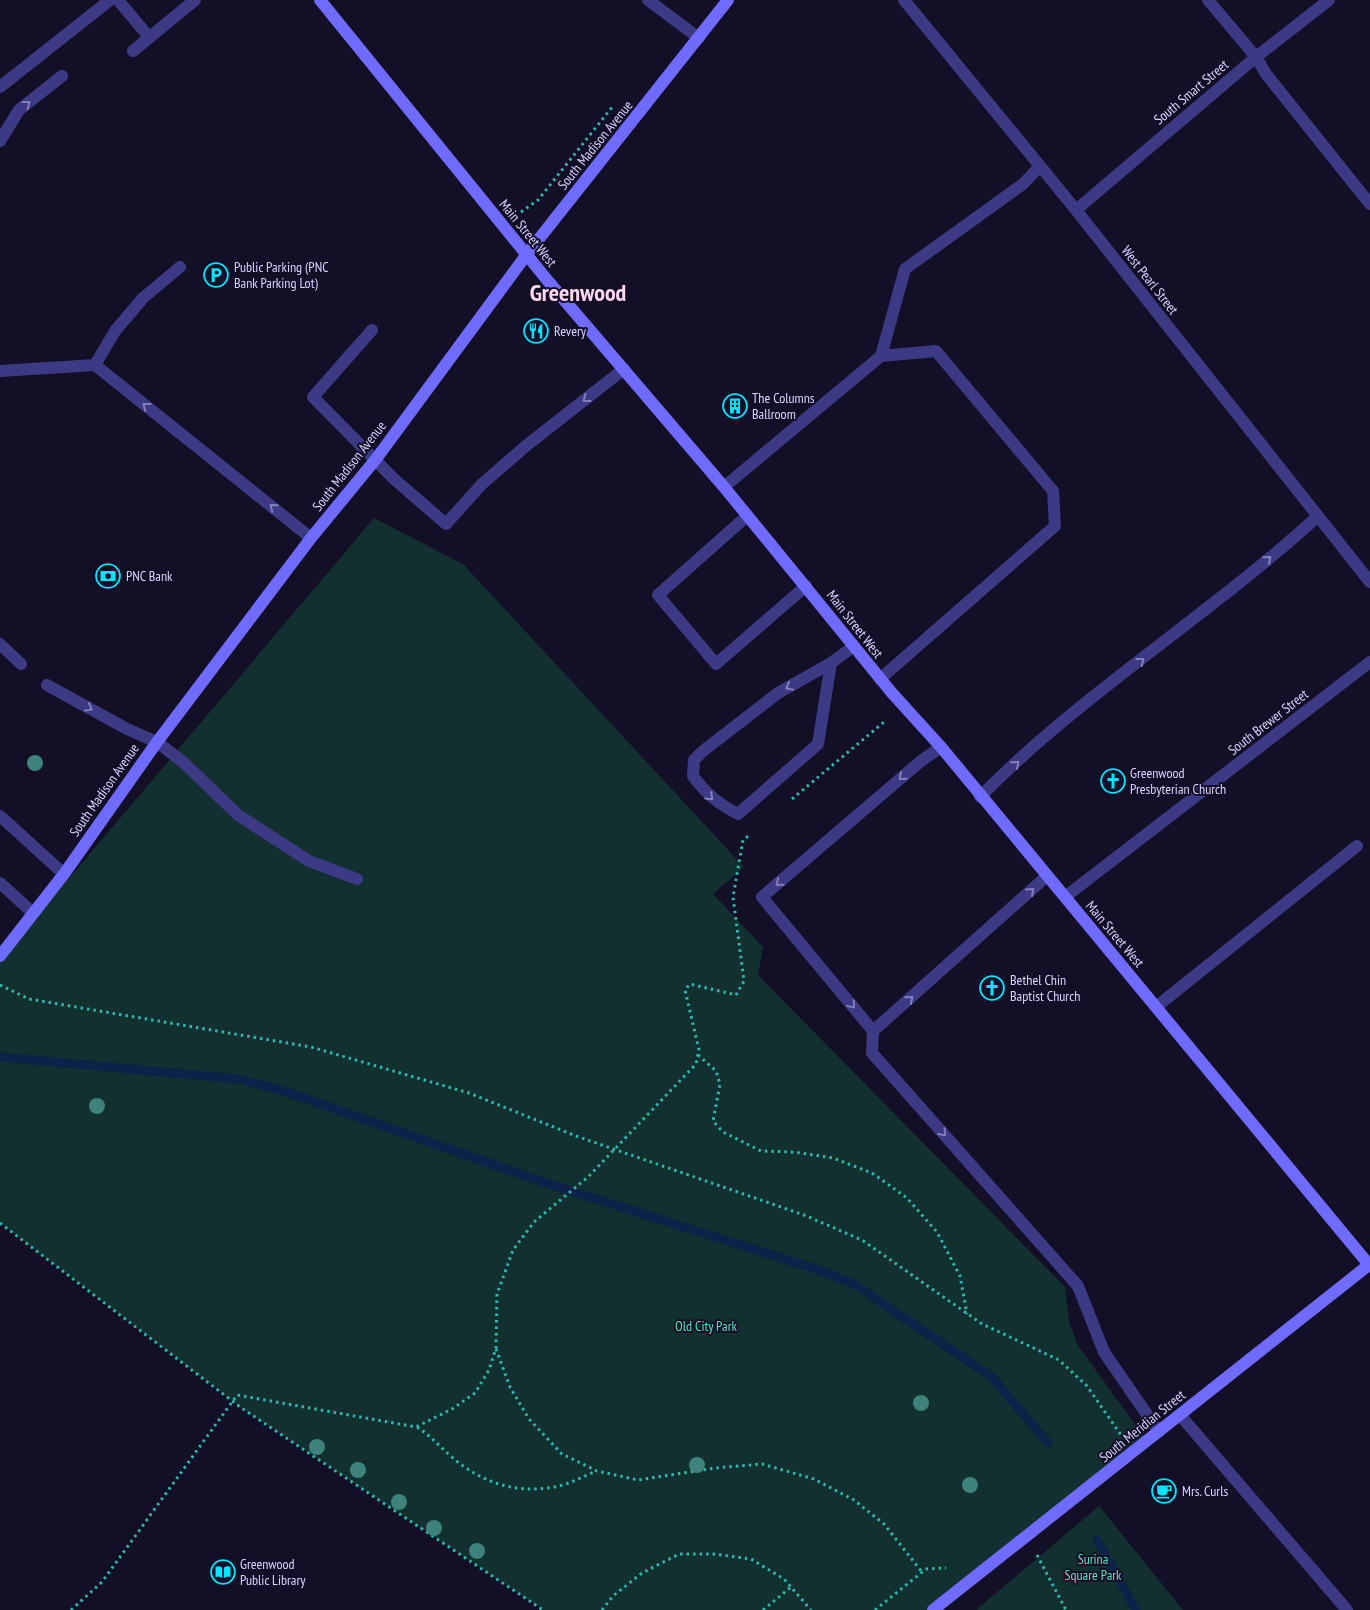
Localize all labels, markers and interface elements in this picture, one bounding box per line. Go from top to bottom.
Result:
street label: South Smart Street [1150,56,1232,128]
street label: South Madison Avenue [554,97,637,193]
one-way arrow [21,101,30,110]
street label: Main Street West [495,196,561,271]
street label: West Pearl Street [1117,242,1183,318]
place label: Public Parking (PNC Bank Parking Lot) [234,258,329,292]
parking icon: Public Parking (PNC Bank Parking Lot) [203,262,229,288]
district label: Greenwood [530,277,626,308]
restaurant icon: Revery [523,318,549,344]
place label: Revery [554,322,587,340]
place label: The Columns Ballroom [752,389,815,423]
one-way arrow [582,393,592,402]
building icon: The Columns Ballroom [722,393,748,419]
one-way arrow [143,404,152,412]
street label: South Madison Avenue [308,417,390,515]
one-way arrow [270,505,279,513]
one-way arrow [1262,556,1271,565]
bank icon: PNC Bank [95,563,121,589]
place label: PNC Bank [126,567,173,585]
street label: Main Street West [823,586,887,662]
one-way arrow [1136,657,1145,666]
one-way arrow [785,681,794,691]
street label: South Brewer Street [1224,685,1312,759]
one-way arrow [84,702,93,712]
street label: South Madison Avenue [65,740,143,840]
one-way arrow [1010,761,1019,770]
place label: Greenwood Presbyterian Church [1130,764,1226,798]
church icon: Greenwood Presbyterian Church [1100,768,1126,794]
one-way arrow [899,771,908,780]
one-way arrow [705,791,714,800]
one-way arrow [775,877,784,886]
one-way arrow [1026,888,1035,897]
street label: Main Street West [1082,897,1148,971]
place label: Bethel Chin Baptist Church [1010,971,1080,1005]
church icon: Bethel Chin Baptist Church [979,975,1005,1001]
one-way arrow [904,995,913,1004]
one-way arrow [846,1000,855,1009]
one-way arrow [937,1128,946,1137]
park label: Old City Park [675,1317,737,1335]
street label: South Meridian Street [1095,1386,1189,1466]
cafe icon: Mrs. Curls [1151,1478,1177,1504]
place label: Mrs. Curls [1182,1482,1228,1500]
park label: Surina Square Park [1064,1550,1122,1584]
place label: Greenwood Public Library [240,1555,306,1589]
library icon: Greenwood Public Library [210,1559,236,1585]

